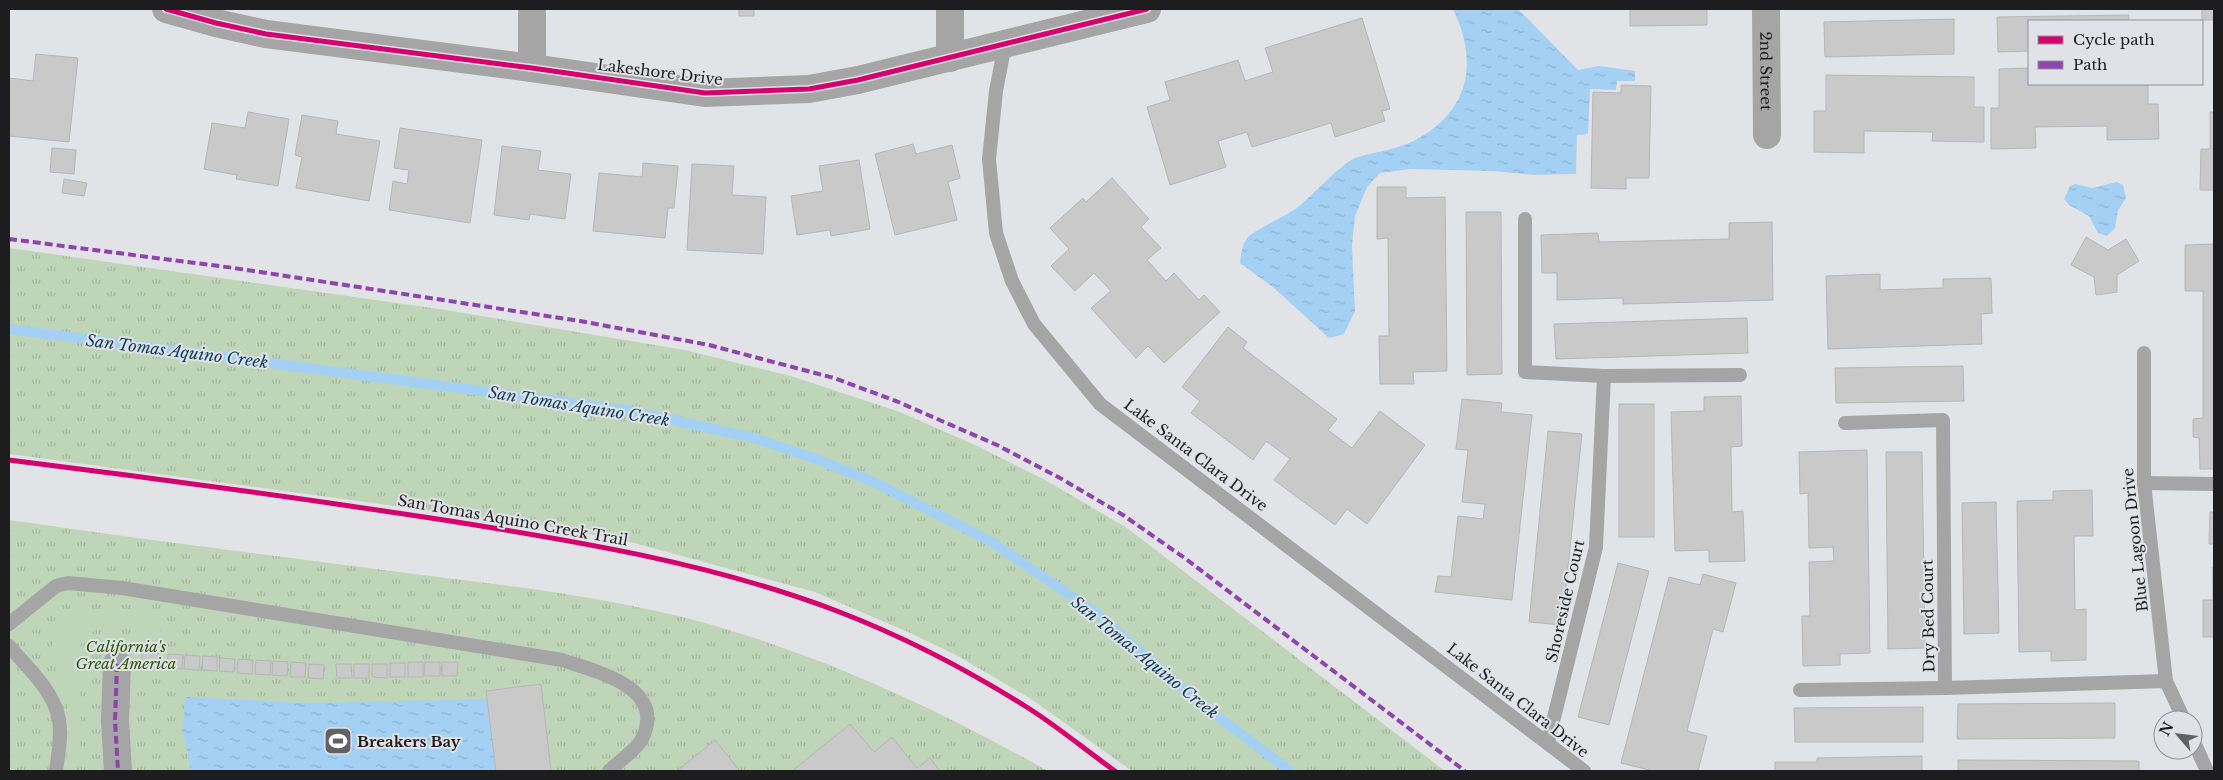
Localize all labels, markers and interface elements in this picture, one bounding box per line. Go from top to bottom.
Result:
legend [2028,20,2203,85]
text: Cycle path [2073,30,2155,49]
street label: 2nd Street [1757,31,1776,111]
street label: Lakeshore Drive [596,55,724,89]
text: Path [2073,55,2107,74]
water label: San Tomas Aquino Creek [85,330,269,372]
water label: San Tomas Aquino Creek [487,382,671,430]
street label: Lake Santa Clara Drive [1120,395,1272,515]
street label: Blue Lagoon Drive [2118,467,2152,613]
street label: San Tomas Aquino Creek Trail [396,490,630,550]
street label: Shoreside Court [1542,538,1588,664]
street label: Dry Bed Court [1918,559,1938,673]
water label: San Tomas Aquino Creek [1067,591,1223,723]
park label: California's Great America [76,637,176,673]
street label: Lake Santa Clara Drive [1443,639,1593,761]
north arrow [2153,710,2203,760]
text: N [2155,719,2178,739]
sports icon: Breakers Bay [323,726,353,756]
place label: Breakers Bay [357,732,461,751]

